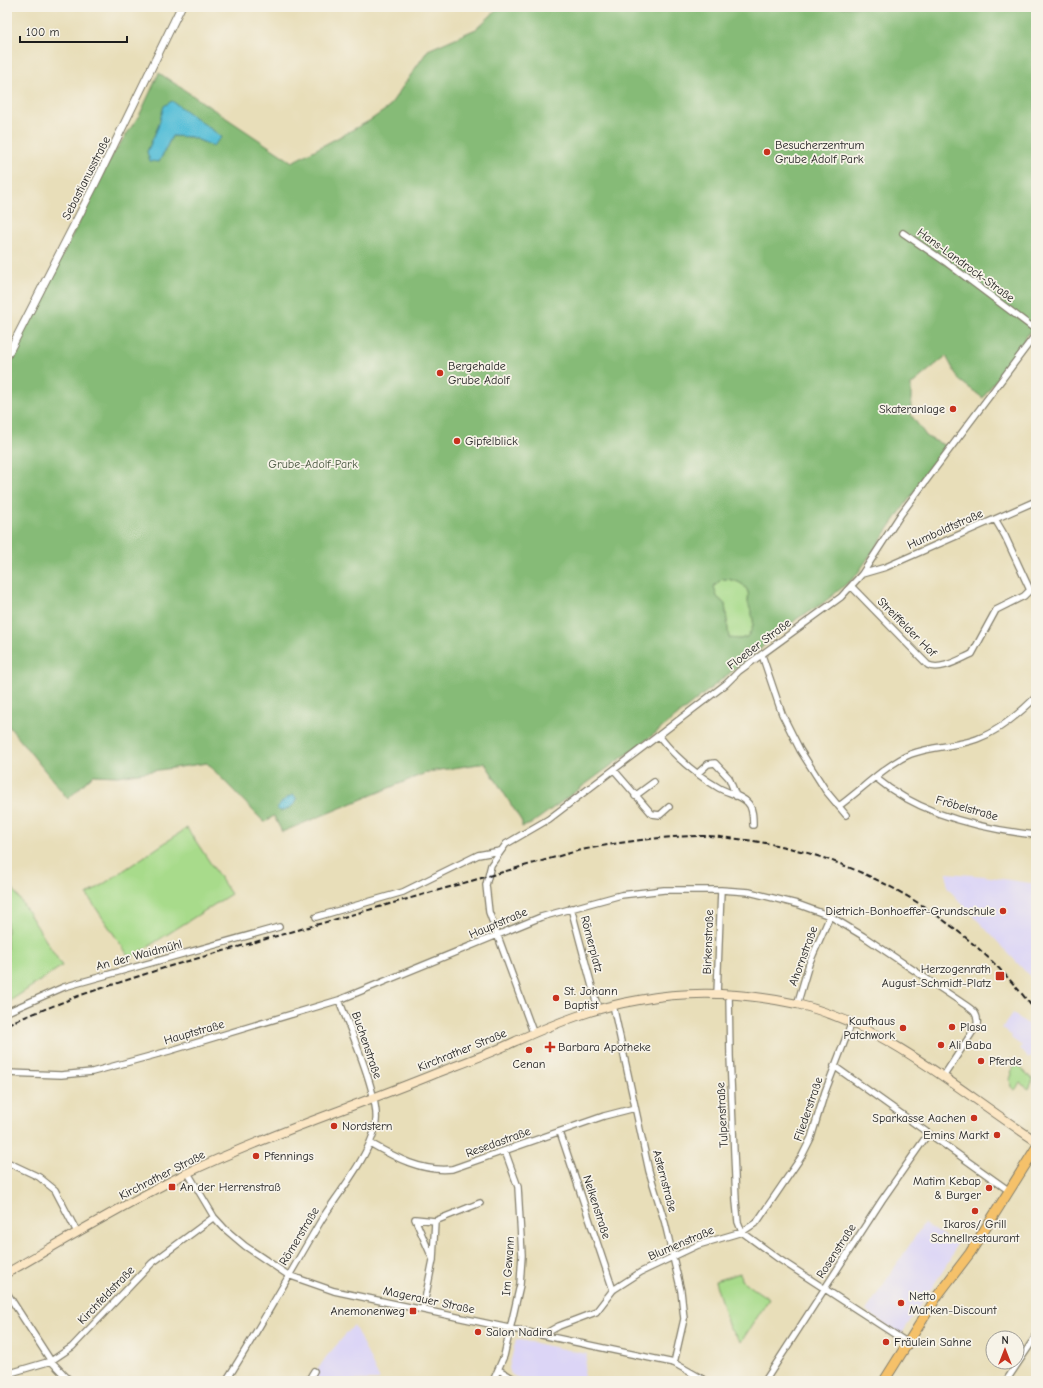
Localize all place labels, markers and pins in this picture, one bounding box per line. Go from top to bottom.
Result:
place label: Besucherzentrum Grube Adolf Park [775,138,864,166]
marker: Besucherzentrum Grube Adolf Park [762,147,772,157]
place label: Bergehalde Grube Adolf [448,359,510,387]
marker: Bergehalde Grube Adolf [435,368,445,378]
place label: Skateranlage [879,402,945,416]
marker: Skateranlage [948,404,958,414]
place label: Gipfelblick [465,434,518,448]
marker: Gipfelblick [452,436,462,446]
place label: Dietrich-Bonhoeffer-Grundschule [826,904,995,918]
marker: Dietrich-Bonhoeffer-Grundschule [998,906,1008,916]
place label: Herzogenrath August-Schmidt-Platz [882,962,992,990]
marker: Herzogenrath August-Schmidt-Platz [994,970,1006,982]
place label: St. Johann Baptist [564,984,618,1012]
marker: St. Johann Baptist [551,993,561,1003]
place label: Kaufhaus Patchwork [843,1014,895,1042]
place label: Plasa [960,1020,987,1034]
marker: Plasa [947,1022,957,1032]
marker: Kaufhaus Patchwork [898,1023,908,1033]
place label: Ali Baba [949,1038,992,1052]
place label: Barbara Apotheke [558,1040,651,1054]
marker: Ali Baba [936,1040,946,1050]
marker: Barbara Apotheke [545,1042,555,1052]
marker: Cenan [524,1045,534,1055]
place label: Pferde [989,1054,1022,1068]
marker: Pferde [976,1056,986,1066]
place label: Cenan [513,1057,545,1071]
place label: Sparkasse Aachen [872,1111,966,1125]
marker: Sparkasse Aachen [969,1113,979,1123]
place label: Nordstern [342,1119,393,1133]
marker: Nordstern [329,1121,339,1131]
place label: Emins Markt [923,1128,990,1142]
marker: Emins Markt [992,1130,1002,1140]
place label: Pfennings [264,1149,314,1163]
marker: Pfennings [251,1151,261,1161]
place label: Matim Kebap & Burger [913,1174,981,1202]
place label: An der Herrenstraß [180,1180,281,1194]
marker: An der Herrenstraß [167,1182,177,1192]
marker: Matim Kebap & Burger [984,1183,994,1193]
marker: Ikaros/ Grill Schnellrestaurant [970,1206,980,1216]
place label: Ikaros/ Grill Schnellrestaurant [931,1217,1020,1245]
place label: Netto Marken-Discount [909,1289,997,1317]
marker: Netto Marken-Discount [896,1298,906,1308]
place label: Anemonenweg [330,1304,405,1318]
marker: Anemonenweg [408,1306,418,1316]
place label: Salon Nadira [486,1325,552,1339]
marker: Salon Nadira [473,1327,483,1337]
place label: Fräulein Sahne [894,1335,972,1349]
marker: Fräulein Sahne [881,1337,891,1347]

